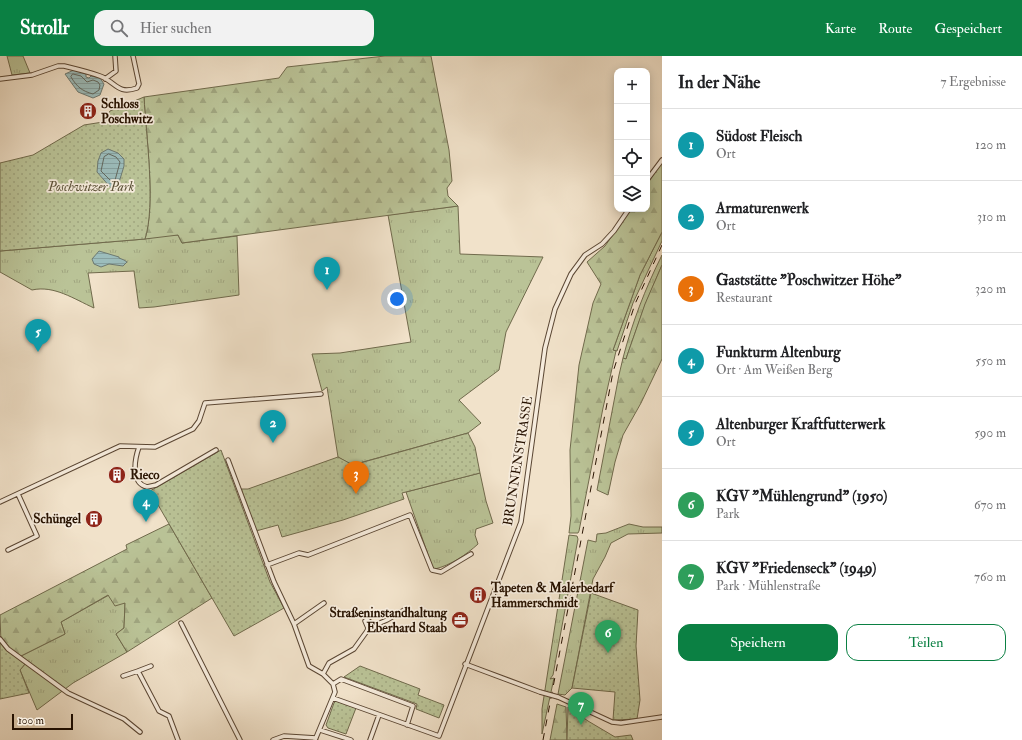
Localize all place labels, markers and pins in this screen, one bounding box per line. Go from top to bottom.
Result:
place label: Schloss Poschwitz [101,96,153,127]
building icon: Schloss Poschwitz [78,101,98,121]
pin: 1 [314,257,340,290]
pin: 5 [25,319,51,352]
pin: 2 [260,410,286,443]
pin: 3 [343,461,369,494]
building icon: Rieco [107,465,127,485]
place label: Rieco [130,467,160,483]
pin: 4 [133,489,159,522]
building icon: Schüngel [84,509,104,529]
place label: Schüngel [33,511,82,528]
place label: Tapeten & Malerbedarf Hammerschmidt [490,580,616,611]
building icon: Tapeten & Malerbedarf Hammerschmidt [468,585,488,605]
place label: Straßeninstandhaltung Eberhard Staab [330,605,448,636]
office icon: Straßeninstandhaltung Eberhard Staab [450,610,470,630]
pin: 6 [595,620,621,653]
pin: 7 [568,692,594,725]

